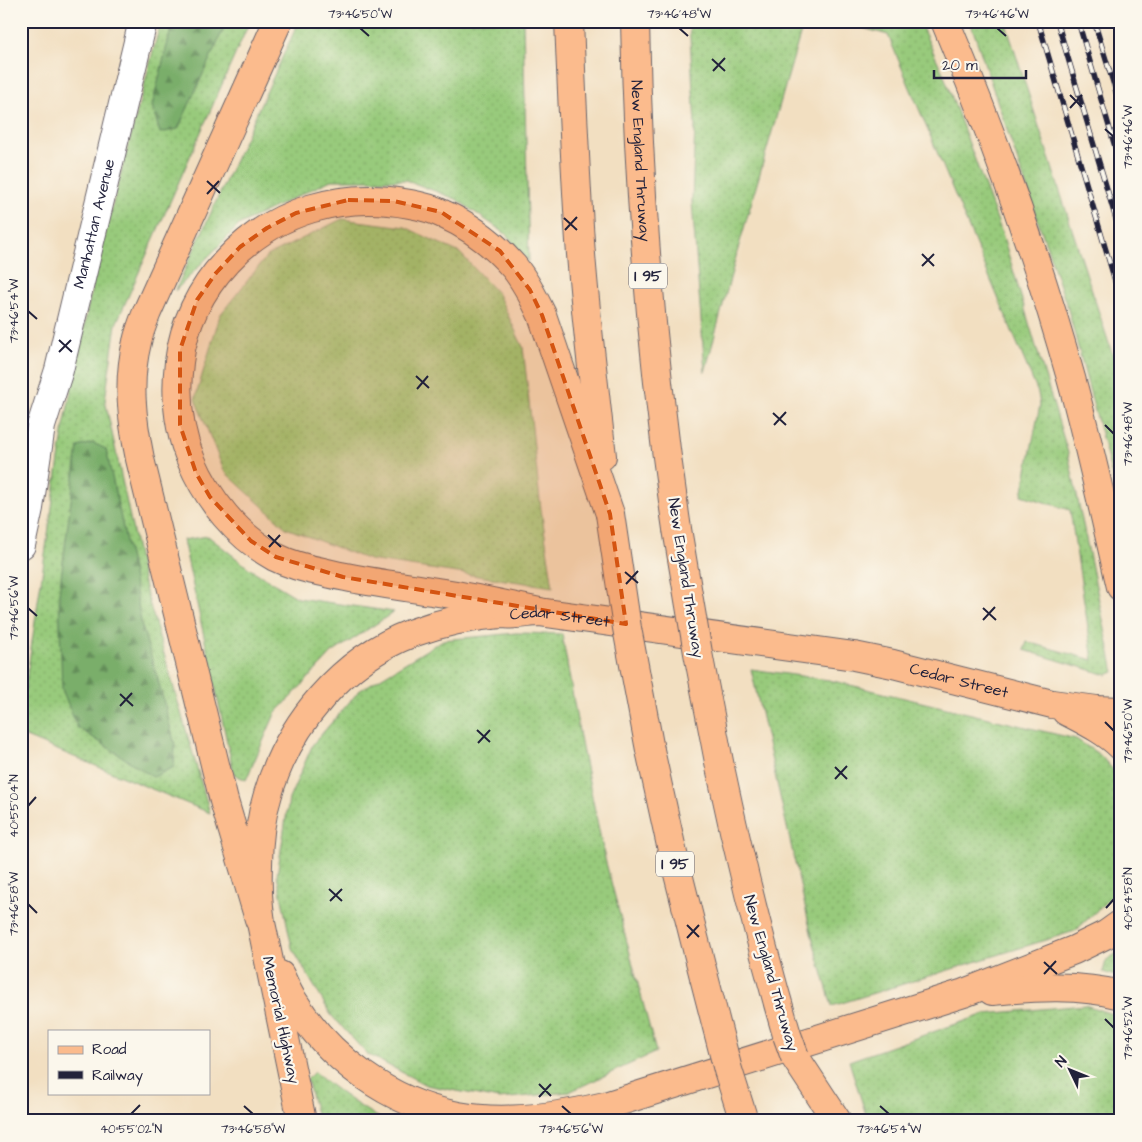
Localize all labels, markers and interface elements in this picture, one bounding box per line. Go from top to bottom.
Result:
text: 73°46'50"W [328,6,393,23]
text: 73°46'48"W [647,6,712,23]
text: 73°46'46"W [965,6,1030,23]
scale bar [934,48,1027,80]
text: 20 m [942,55,978,76]
street label: New England Thruway [625,80,656,243]
text: 73°46'46"W [1120,105,1137,169]
street label: Manhattan Avenue [68,156,121,291]
road number: I 95 [629,264,667,288]
text: 73°46'54"W [6,278,23,343]
text: 73°46'48"W [1120,401,1137,466]
street label: New England Thruway [661,496,710,660]
text: 73°46'56"W [6,575,23,640]
street label: Cedar Street [508,601,612,633]
street label: Cedar Street [907,658,1011,704]
text: 73°46'50"W [1120,698,1137,763]
text: 40°55'04"N [6,774,23,838]
road number: I 95 [656,852,694,876]
text: 40°54'58"N [1120,867,1137,931]
text: 73°46'58"W [6,871,23,936]
street label: New England Thruway [737,892,804,1054]
street label: Memorial Highway [256,954,305,1086]
text: 73°46'52"W [1120,996,1137,1060]
legend [48,1030,210,1094]
text: Road [92,1039,127,1060]
north arrow [1044,1044,1094,1094]
text: N [1051,1052,1072,1072]
text: Railway [92,1065,143,1087]
text: 40°55'02"N [100,1121,163,1138]
text: 73°46'58"W [221,1121,286,1138]
text: 73°46'56"W [539,1121,604,1138]
text: 73°46'54"W [857,1121,922,1138]

